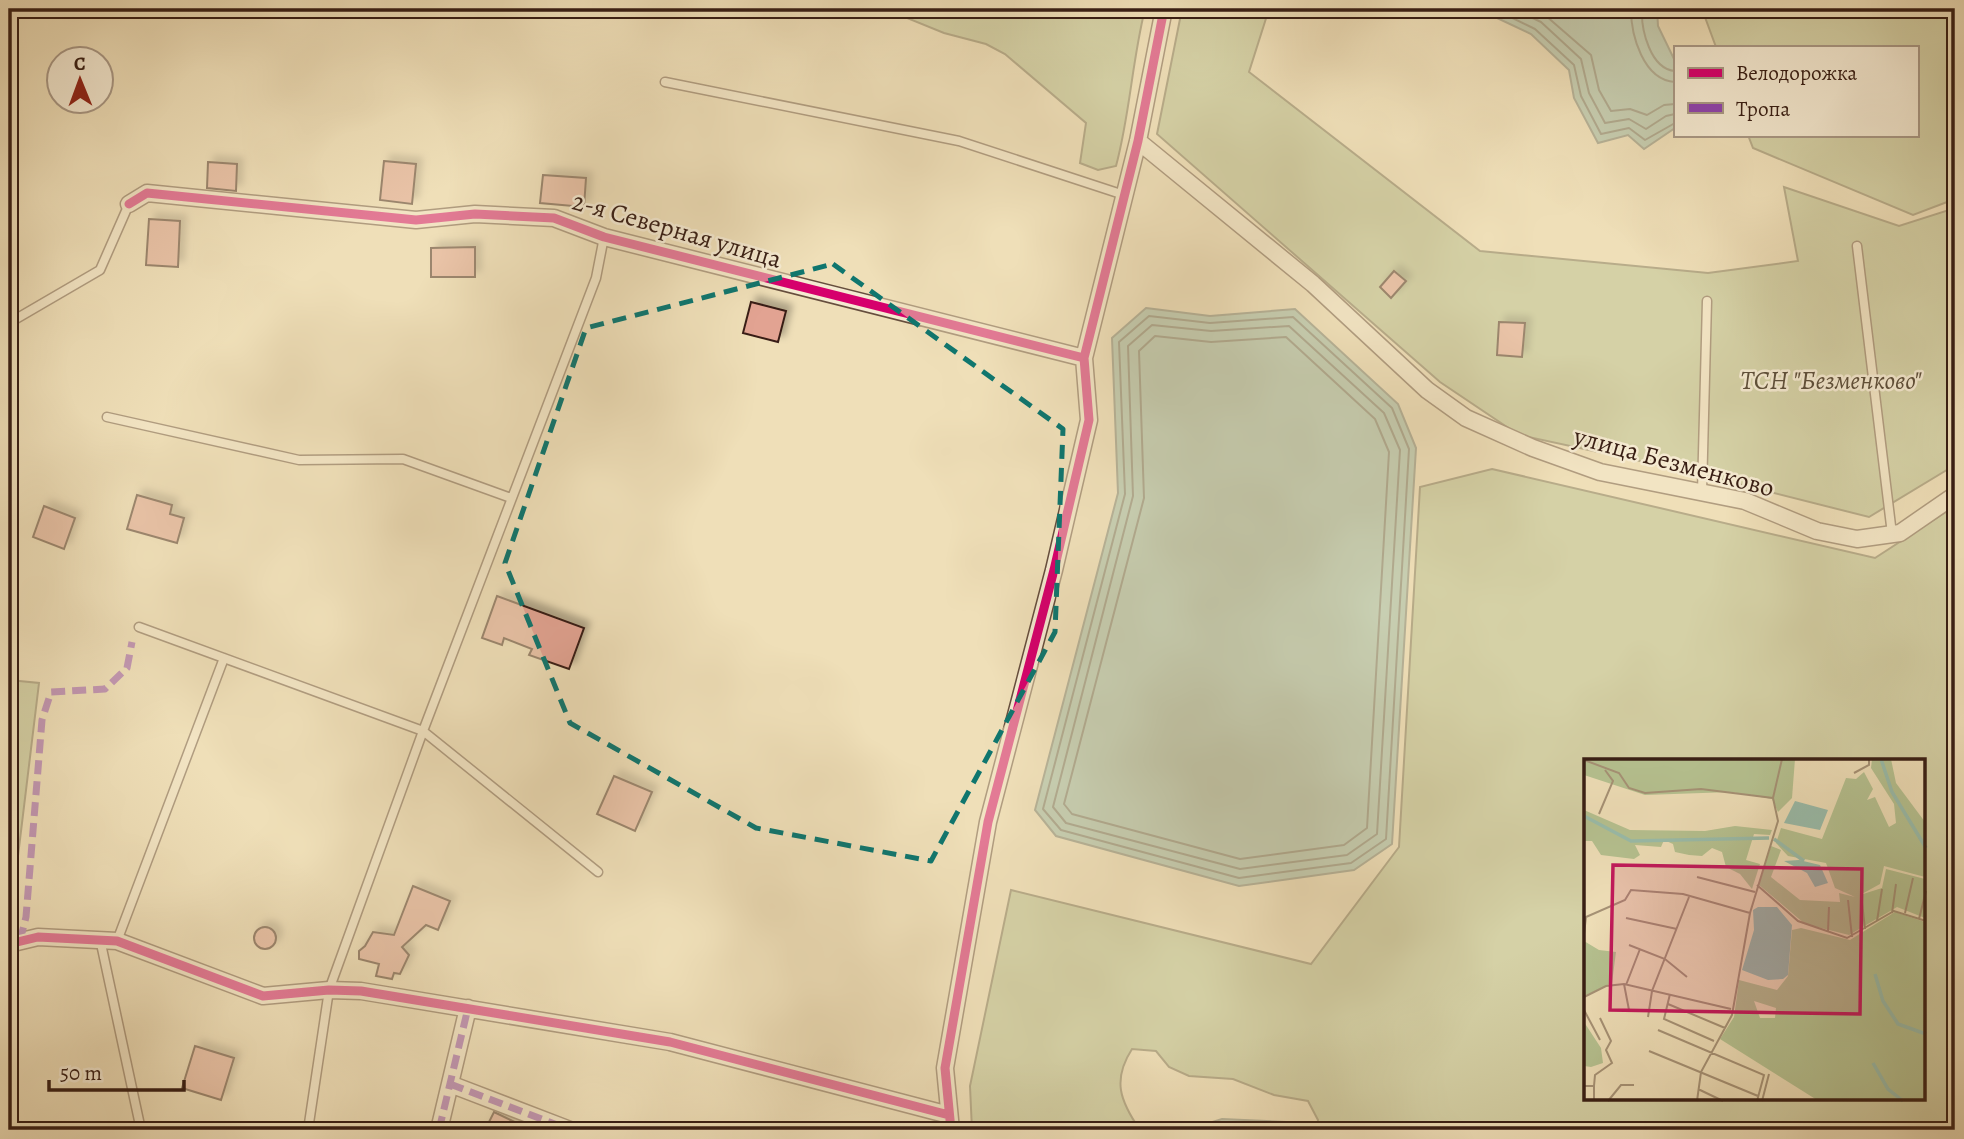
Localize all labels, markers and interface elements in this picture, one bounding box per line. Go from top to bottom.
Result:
north arrow [46,46,116,116]
legend [1674,46,1918,136]
text: С [74,51,86,77]
text: Велодорожка [1736,59,1857,87]
text: Тропа [1736,95,1790,123]
street label: 2-я Северная улица [568,183,786,277]
park label: ТСН "Безменково" [1741,363,1922,398]
street label: улица Безменково [1569,418,1778,506]
inset map [1584,759,1926,1100]
scale bar [49,1048,184,1092]
text: 50 m [60,1059,102,1087]

